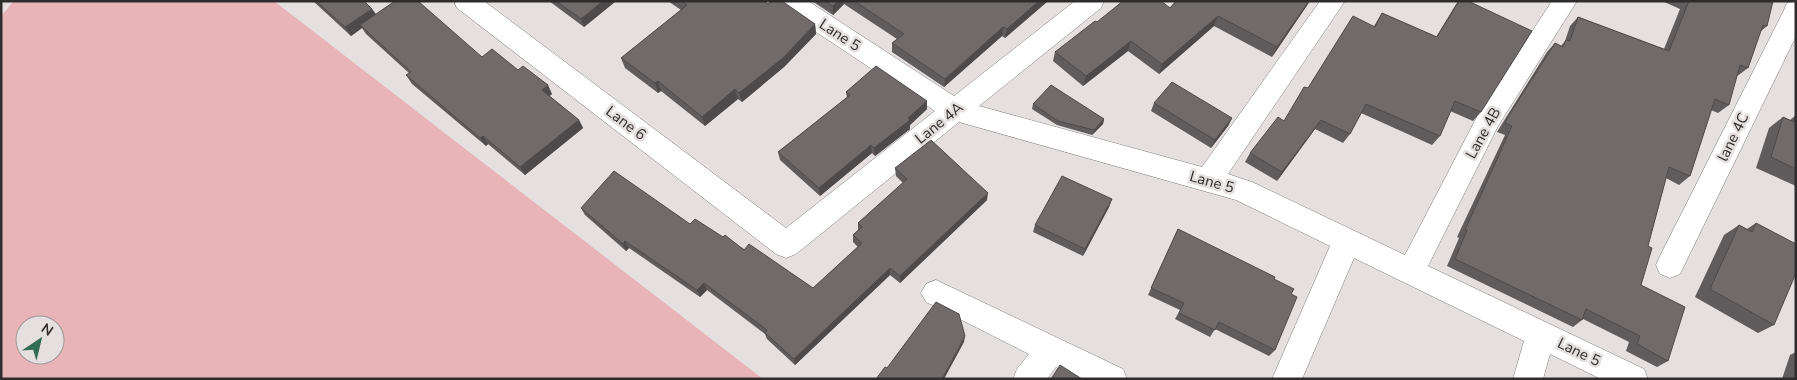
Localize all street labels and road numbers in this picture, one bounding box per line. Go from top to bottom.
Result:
street label: Lane 5 [815,14,865,56]
street label: Lane 4A [911,97,967,149]
street label: Lane 6 [602,101,650,145]
street label: Lane 4B [1461,104,1505,162]
street label: lane 4C [1713,109,1753,165]
street label: Lane 5 [1187,166,1237,198]
street label: Lane 5 [1554,333,1604,371]

